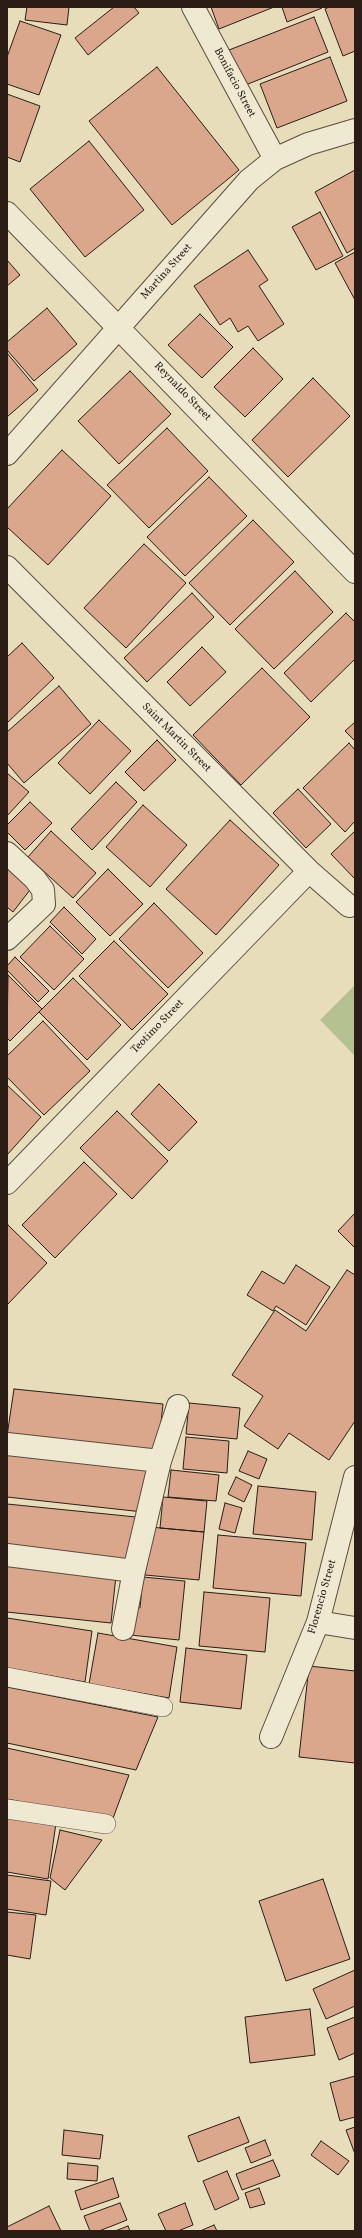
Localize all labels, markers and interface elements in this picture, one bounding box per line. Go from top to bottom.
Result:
street label: Bonifacio Street [210,46,258,120]
street label: Martina Street [138,241,196,303]
street label: Reynaldo Street [151,360,213,424]
street label: Saint Martin Street [139,701,213,775]
street label: Teotimo Street [129,997,187,1057]
street label: Florencio Street [306,1558,340,1636]

